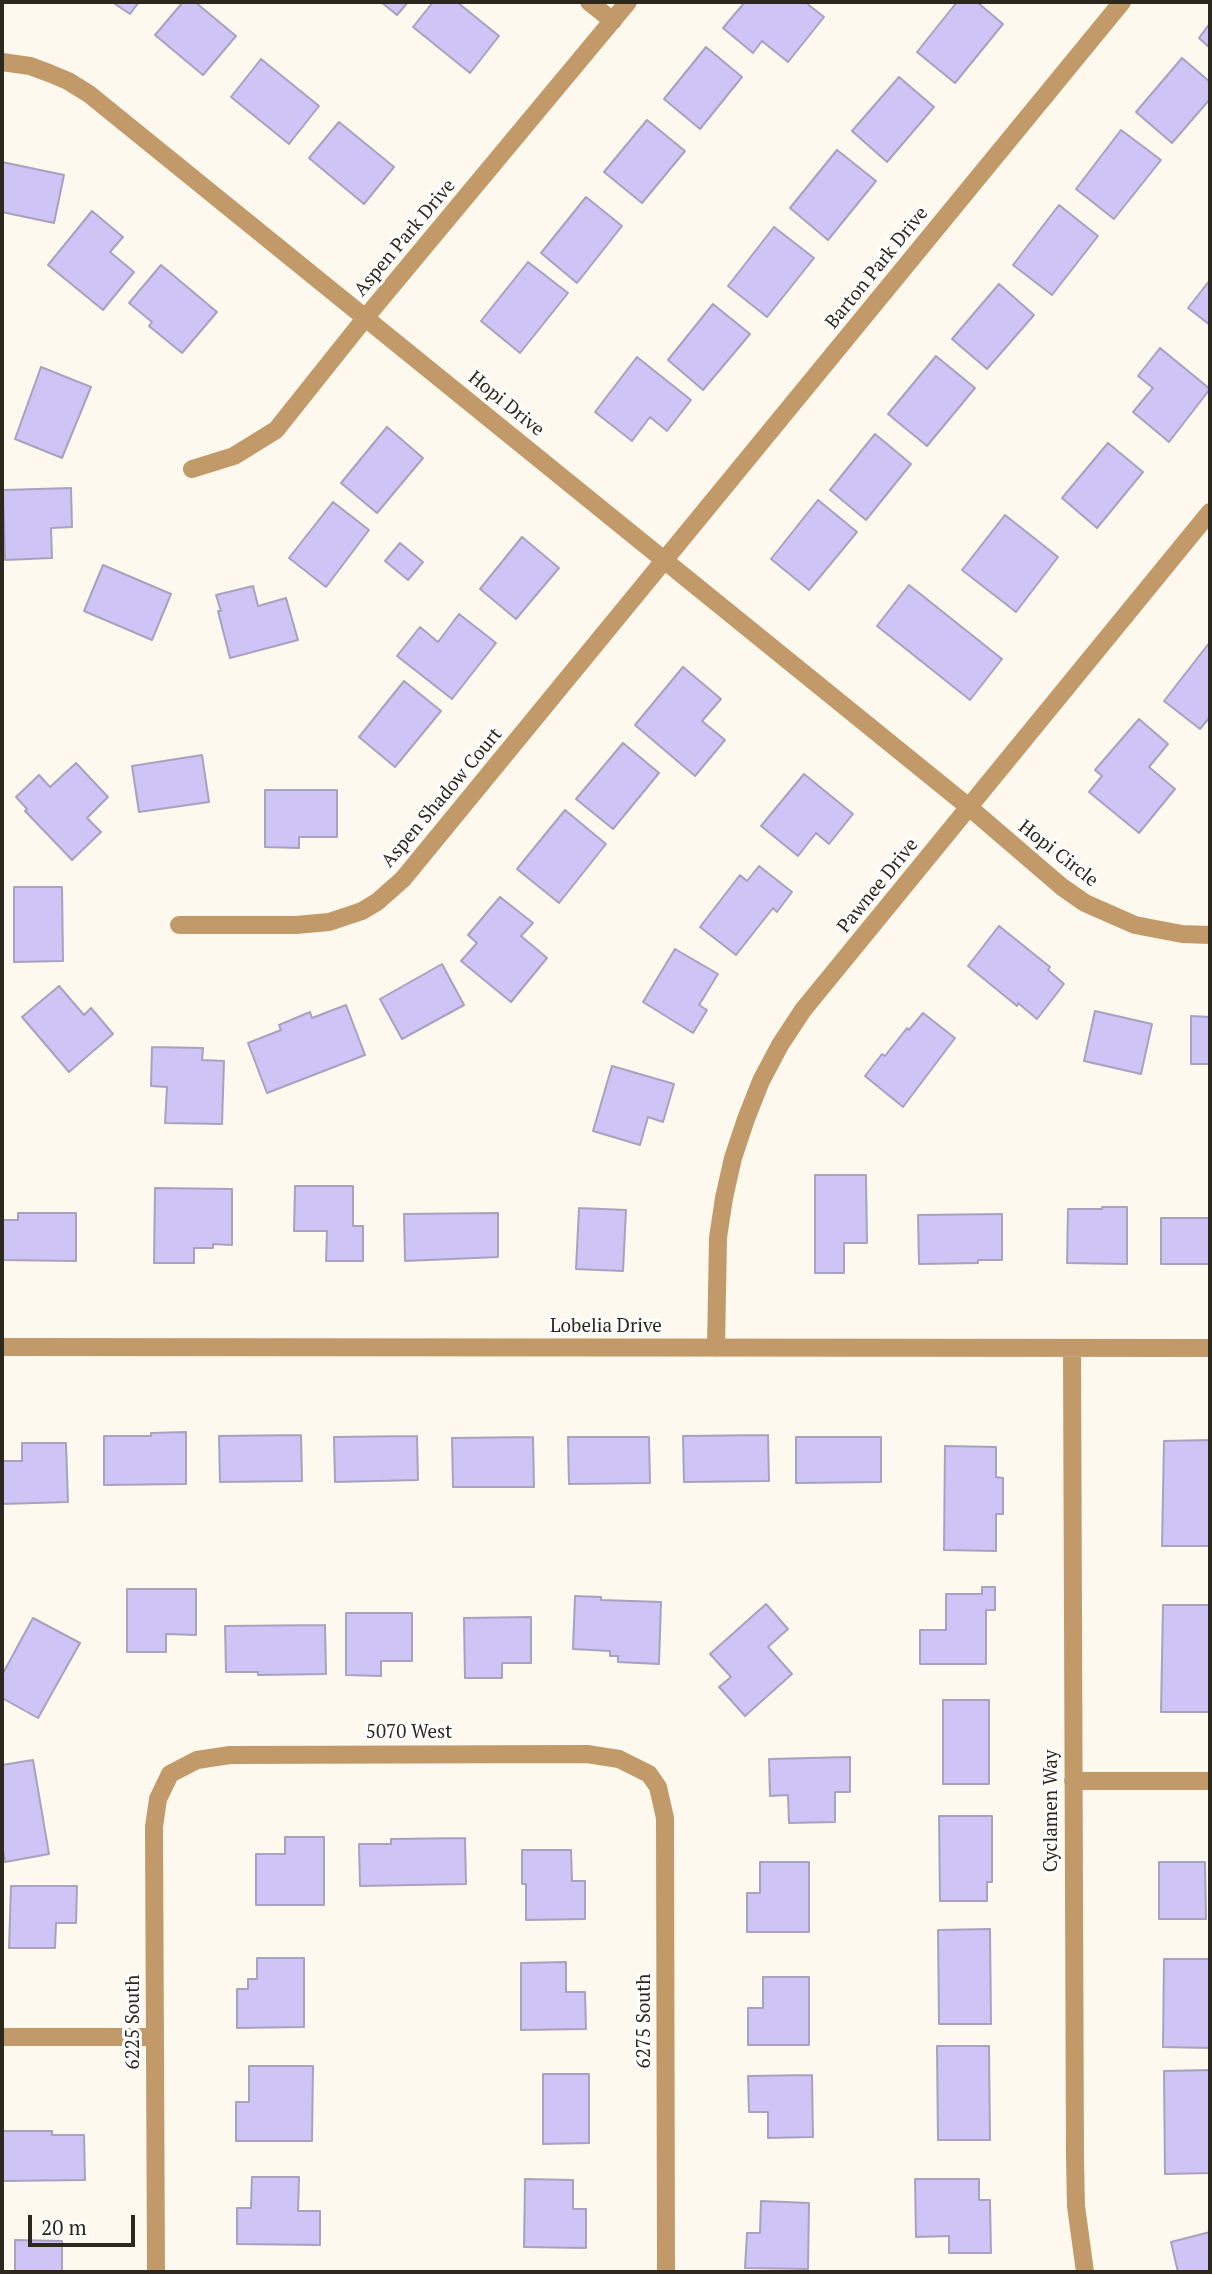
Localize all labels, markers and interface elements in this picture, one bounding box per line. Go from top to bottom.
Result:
street label: Aspen Park Drive [350,175,460,301]
street label: Barton Park Drive [821,203,933,333]
street label: Hopi Drive [464,367,548,441]
street label: Aspen Shadow Court [377,724,507,872]
street label: Hopi Circle [1014,816,1102,892]
street label: Pawnee Drive [833,834,923,938]
street label: Lobelia Drive [550,1316,662,1338]
street label: 5070 West [366,1722,452,1744]
street label: Cyclamen Way [1041,1750,1063,1872]
street label: 6275 South [634,1974,656,2068]
street label: 6225 South [123,1975,145,2069]
scale bar [32,2200,138,2244]
text: 20 m [41,2213,87,2241]

